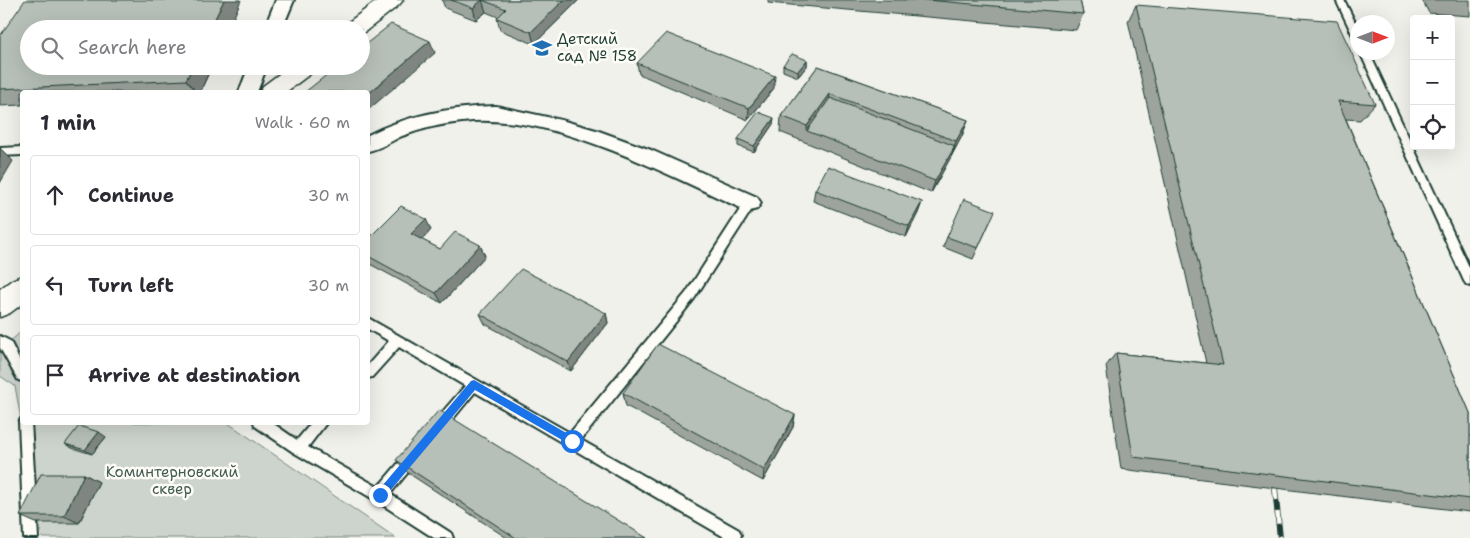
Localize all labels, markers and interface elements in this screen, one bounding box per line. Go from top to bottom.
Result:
north arrow [1350,15,1395,60]
map controls [1410,15,1455,150]
button: + [1410,15,1455,60]
search box [20,20,370,75]
place label: Детский сад № 158 [557,29,637,66]
icon: search [38,34,66,62]
text: Search here [78,35,187,60]
school or university icon: Детский сад № 158 [531,37,553,59]
button: − [1410,60,1455,105]
button: locate [1410,105,1455,150]
text: 1 min [40,109,96,137]
text: Walk · 60 m [255,112,350,133]
icon: ahead [41,181,69,209]
text: Continue [88,183,174,208]
text: 30 m [308,185,349,206]
icon: left [41,271,69,299]
text: Turn left [88,273,174,298]
text: 30 m [308,275,349,296]
icon: arrive [41,361,69,389]
text: Arrive at destination [88,363,300,388]
route start [561,430,584,453]
park label: Коминтерновский сквер [106,462,239,499]
route end [369,484,392,507]

